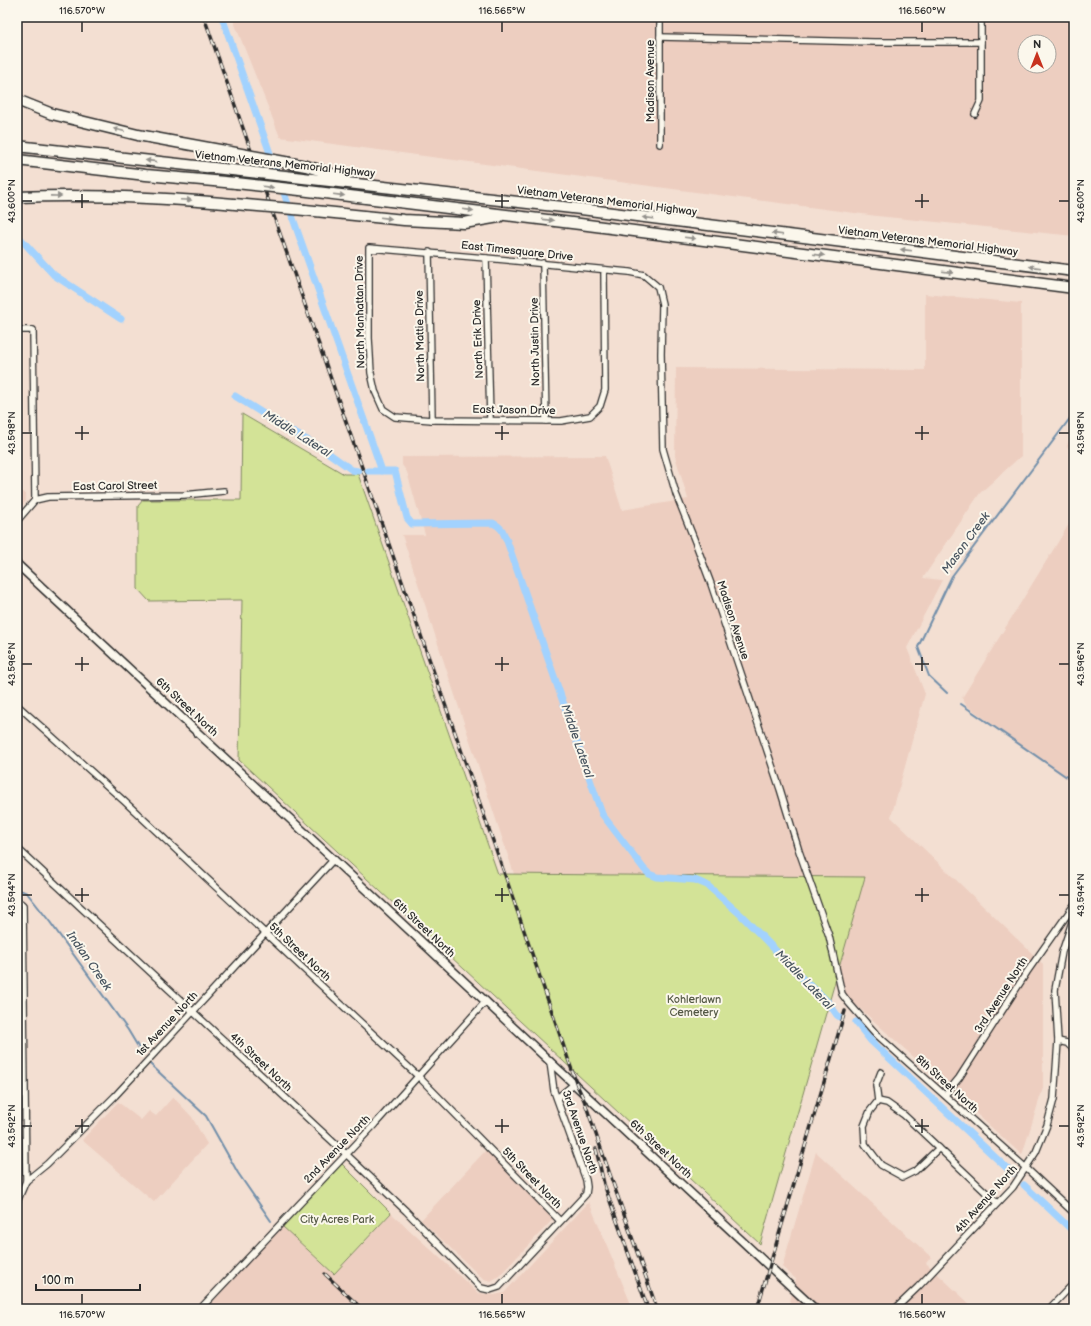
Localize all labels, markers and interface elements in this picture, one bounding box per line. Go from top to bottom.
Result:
text: 116.570°W [59,5,105,17]
text: 116.565°W [479,5,525,17]
text: 116.560°W [898,5,946,17]
north arrow [1017,34,1057,74]
text: N [1033,38,1041,51]
street label: Madison Avenue [644,39,657,122]
one-way arrow [112,126,125,132]
street label: Vietnam Veterans Memorial Highway [194,148,376,180]
one-way arrow [145,158,157,164]
text: 43.600°N [6,179,18,223]
text: 43.600°N [1075,179,1087,223]
one-way arrow [262,184,274,190]
street label: Vietnam Veterans Memorial Highway [516,184,698,218]
one-way arrow [50,192,62,199]
one-way arrow [333,192,345,198]
one-way arrow [180,197,193,203]
one-way arrow [462,207,474,214]
one-way arrow [380,215,392,221]
one-way arrow [642,215,654,221]
one-way arrow [542,217,554,223]
street label: Vietnam Veterans Memorial Highway [837,224,1019,258]
one-way arrow [771,231,783,237]
one-way arrow [684,235,697,241]
street label: East Timesquare Drive [460,239,574,263]
one-way arrow [900,247,912,253]
one-way arrow [813,252,825,258]
street label: North Manhattan Drive [353,255,367,369]
one-way arrow [1029,263,1041,270]
one-way arrow [942,269,954,275]
street label: North Mattie Drive [413,290,427,382]
street label: North Justin Drive [528,297,542,386]
street label: North Erik Drive [470,299,486,379]
street label: East Jason Drive [472,403,556,417]
water label: Middle Lateral [260,407,335,461]
text: 43.598°N [6,411,18,455]
text: 43.598°N [1075,411,1087,455]
street label: East Carol Street [73,479,158,493]
water label: Mason Creek [939,508,994,577]
street label: Madison Avenue [714,579,752,662]
text: 43.596°N [6,642,18,686]
text: 43.596°N [1075,642,1087,686]
street label: 6th Street North [153,675,221,739]
water label: Middle Lateral [557,702,597,781]
text: 43.594°N [6,873,18,917]
text: 43.594°N [1075,873,1087,917]
street label: 6th Street North [390,896,458,960]
street label: 5th Street North [266,920,334,984]
water label: Indian Creek [62,928,116,995]
water label: Middle Lateral [772,947,837,1014]
street label: 3rd Avenue North [972,955,1030,1035]
street label: 1st Avenue North [134,989,200,1059]
park label: Kohlerlawn Cemetery [667,993,721,1019]
street label: 4th Street North [227,1030,295,1094]
street label: 8th Street North [913,1052,981,1116]
street label: 3rd Avenue North [560,1088,600,1176]
text: 43.592°N [6,1104,18,1148]
text: 43.592°N [1075,1104,1087,1148]
street label: 2nd Avenue North [301,1112,373,1186]
street label: 6th Street North [627,1117,695,1181]
street label: 5th Street North [500,1145,564,1211]
street label: 4th Avenue North [952,1162,1020,1236]
park label: City Acres Park [300,1213,375,1226]
scale bar [36,1266,140,1292]
text: 100 m [42,1273,74,1288]
text: 116.570°W [59,1309,105,1321]
text: 116.565°W [479,1309,525,1321]
text: 116.560°W [898,1309,946,1321]

